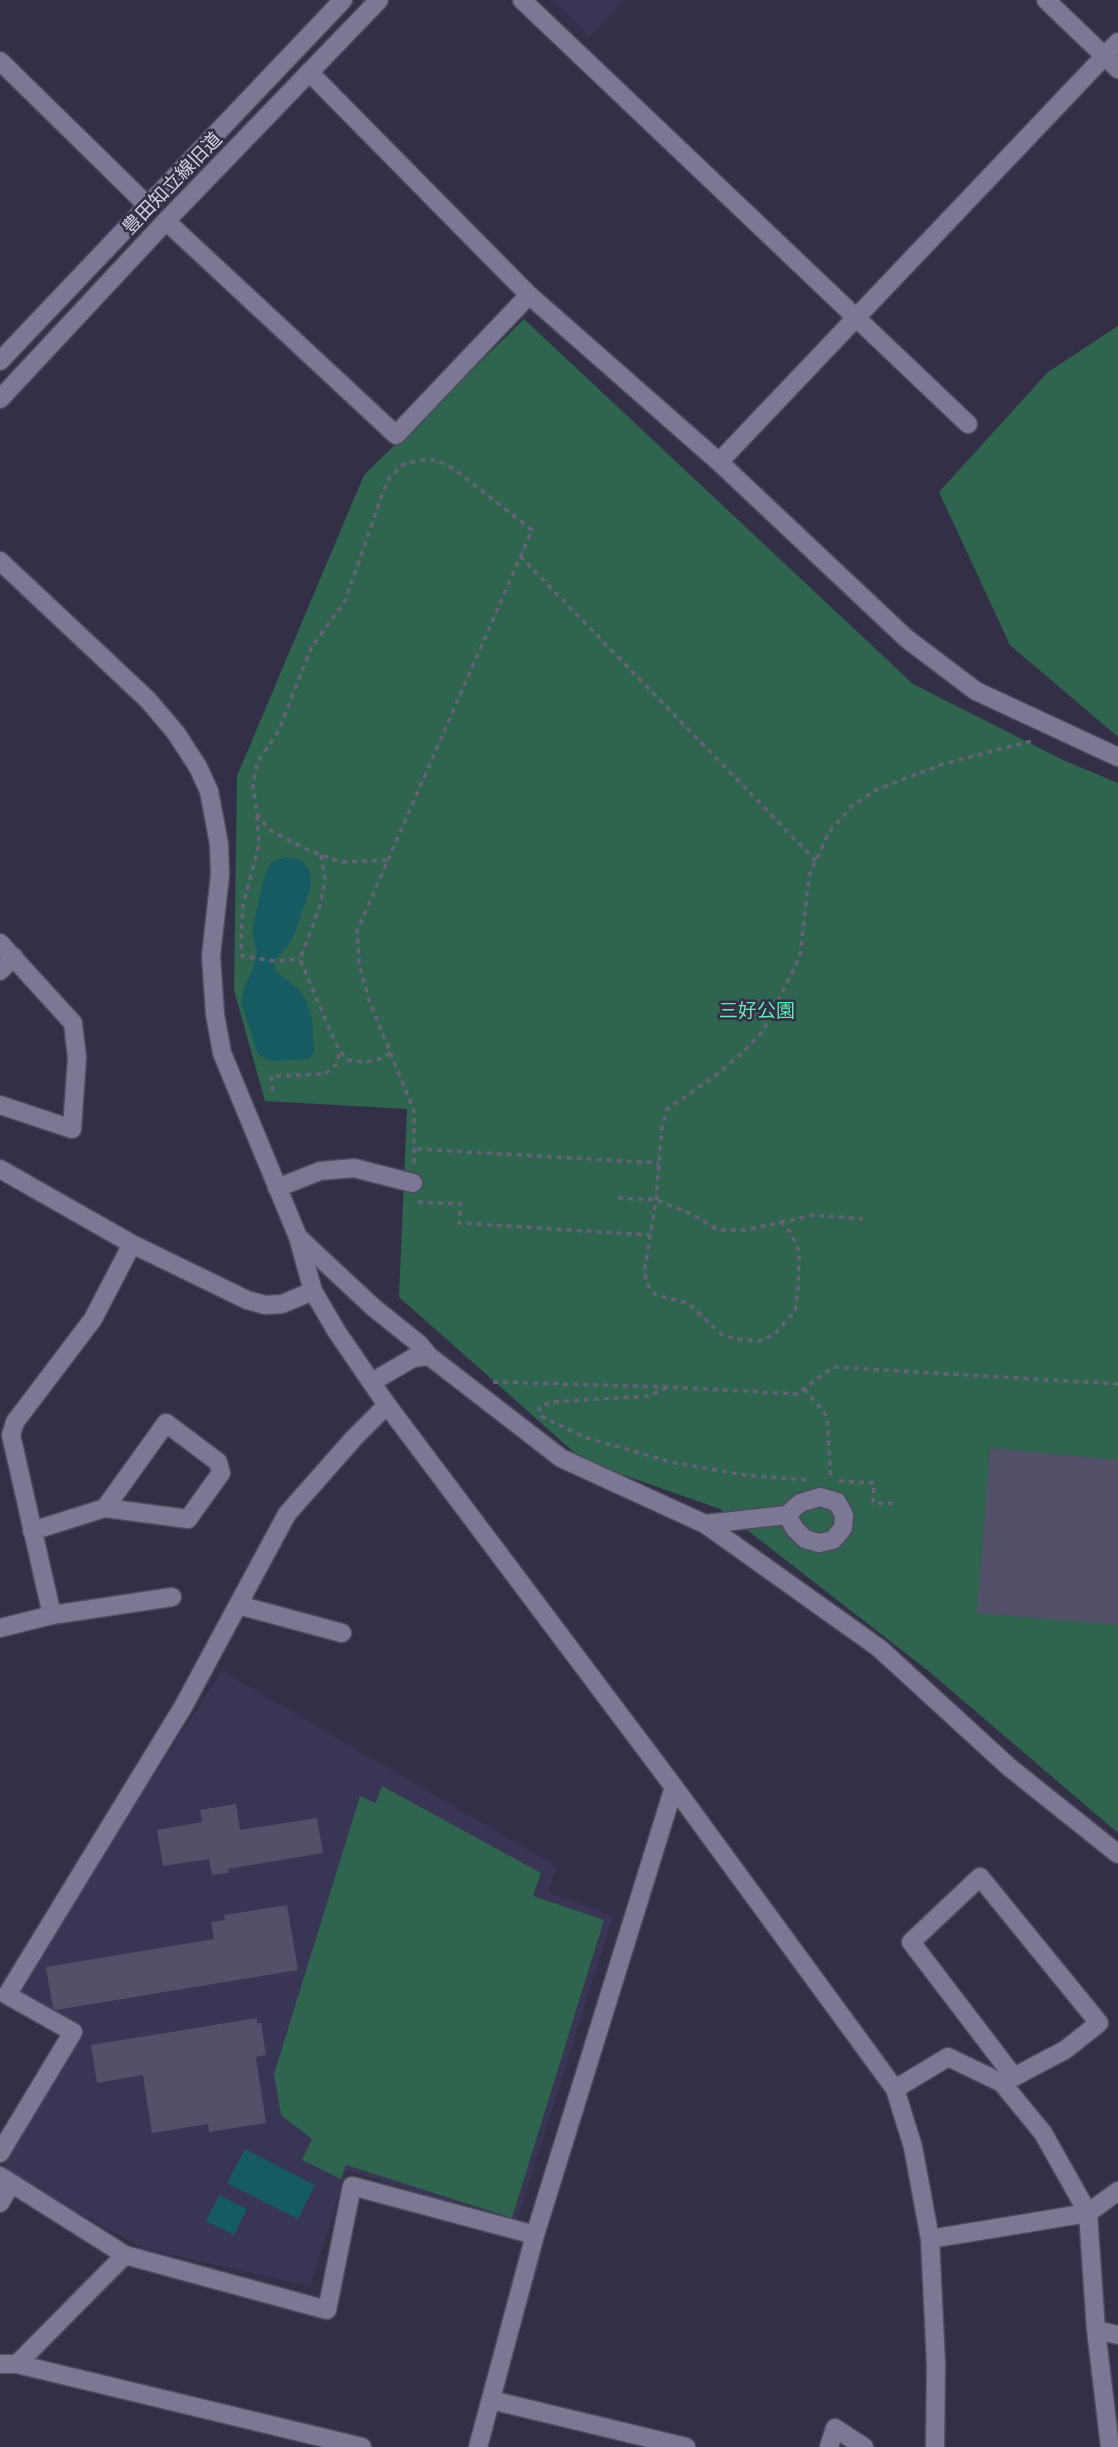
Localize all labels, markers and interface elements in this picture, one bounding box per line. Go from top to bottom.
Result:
street label: 豊田知立線旧道 [119,128,227,240]
park label: 三好公園 [719,1001,795,1023]

